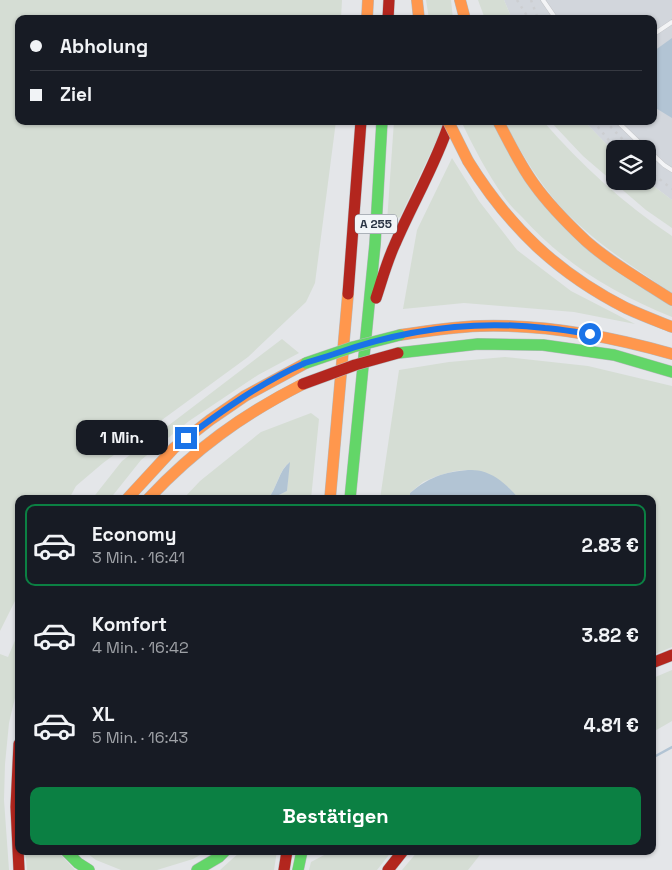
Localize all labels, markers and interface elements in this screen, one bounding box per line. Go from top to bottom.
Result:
text: Abholung [60,34,148,59]
text: Ziel [60,82,92,107]
map controls [606,140,656,190]
button: layers [606,140,656,190]
road number: A 255 [355,214,397,233]
route start [579,323,601,345]
callout: 1 Min. [76,420,168,456]
text: 1 Min. [100,427,144,448]
route end [175,427,197,449]
text: Economy [92,522,176,547]
icon: car [32,523,77,568]
text: 2.83 € [581,533,639,558]
text: 3 Min. · 16:41 [92,547,185,568]
text: Komfort [92,612,167,637]
icon: car [32,613,77,658]
text: 3.82 € [581,623,639,648]
text: 4 Min. · 16:42 [92,637,189,658]
text: XL [92,702,115,727]
icon: car [32,703,77,748]
text: 4.81 € [584,713,639,738]
text: 5 Min. · 16:43 [92,727,188,748]
button: Bestätigen [30,787,641,845]

